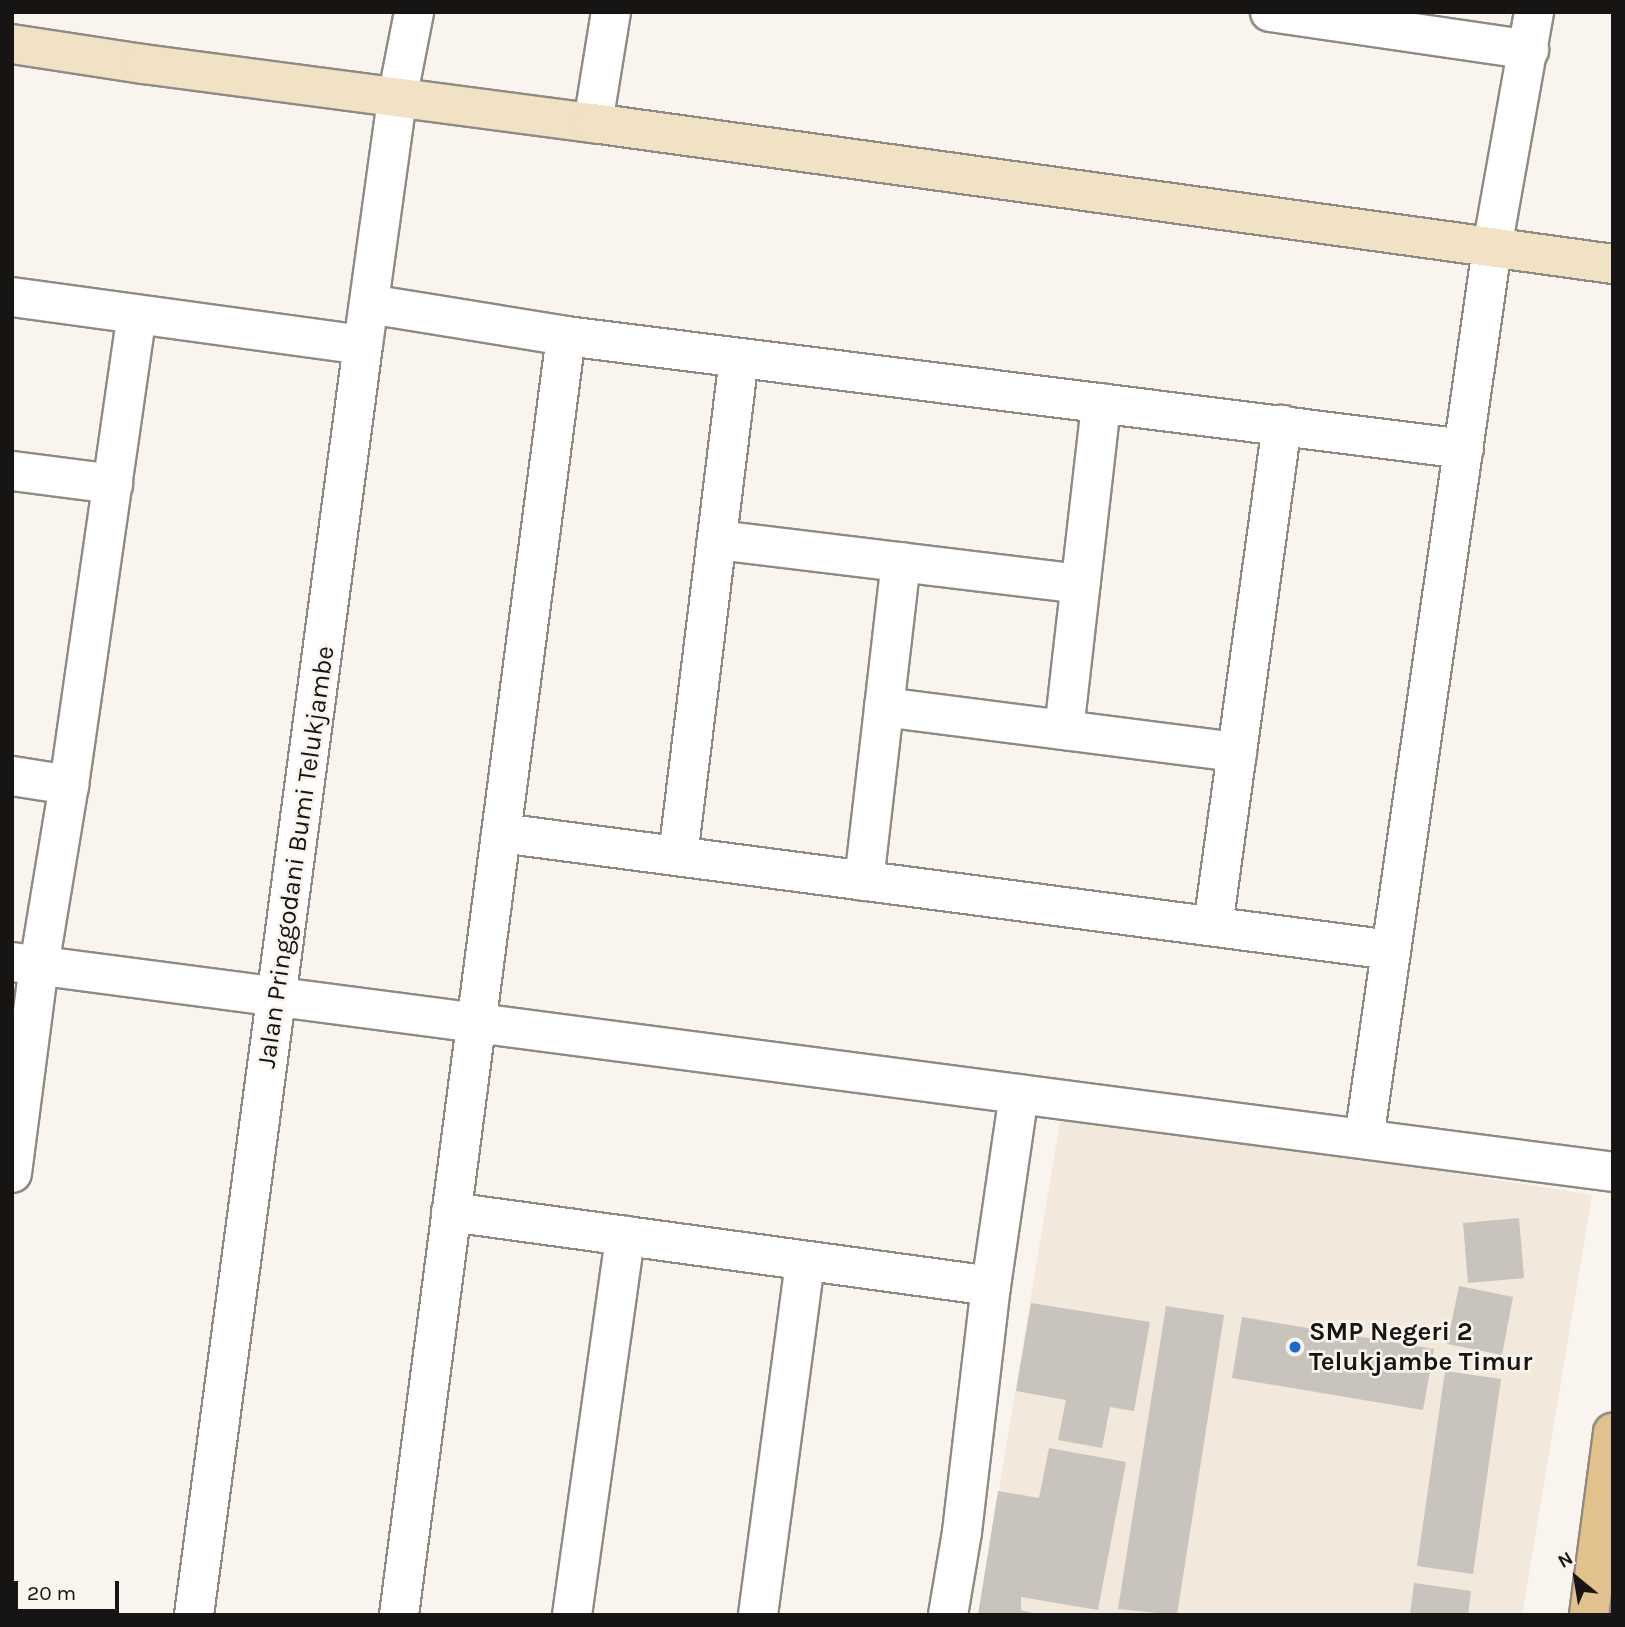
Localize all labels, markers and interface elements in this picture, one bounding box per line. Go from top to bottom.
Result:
street label: Jalan Pringgodani Bumi Telukjambe [251,644,341,1070]
place label: SMP Negeri 2 Telukjambe Timur [1309,1316,1532,1378]
marker: SMP Negeri 2 Telukjambe Timur [1287,1339,1303,1355]
north arrow [1541,1543,1611,1613]
text: N [1554,1547,1577,1573]
scale bar [18,1568,122,1612]
text: 20 m [27,1581,76,1605]

